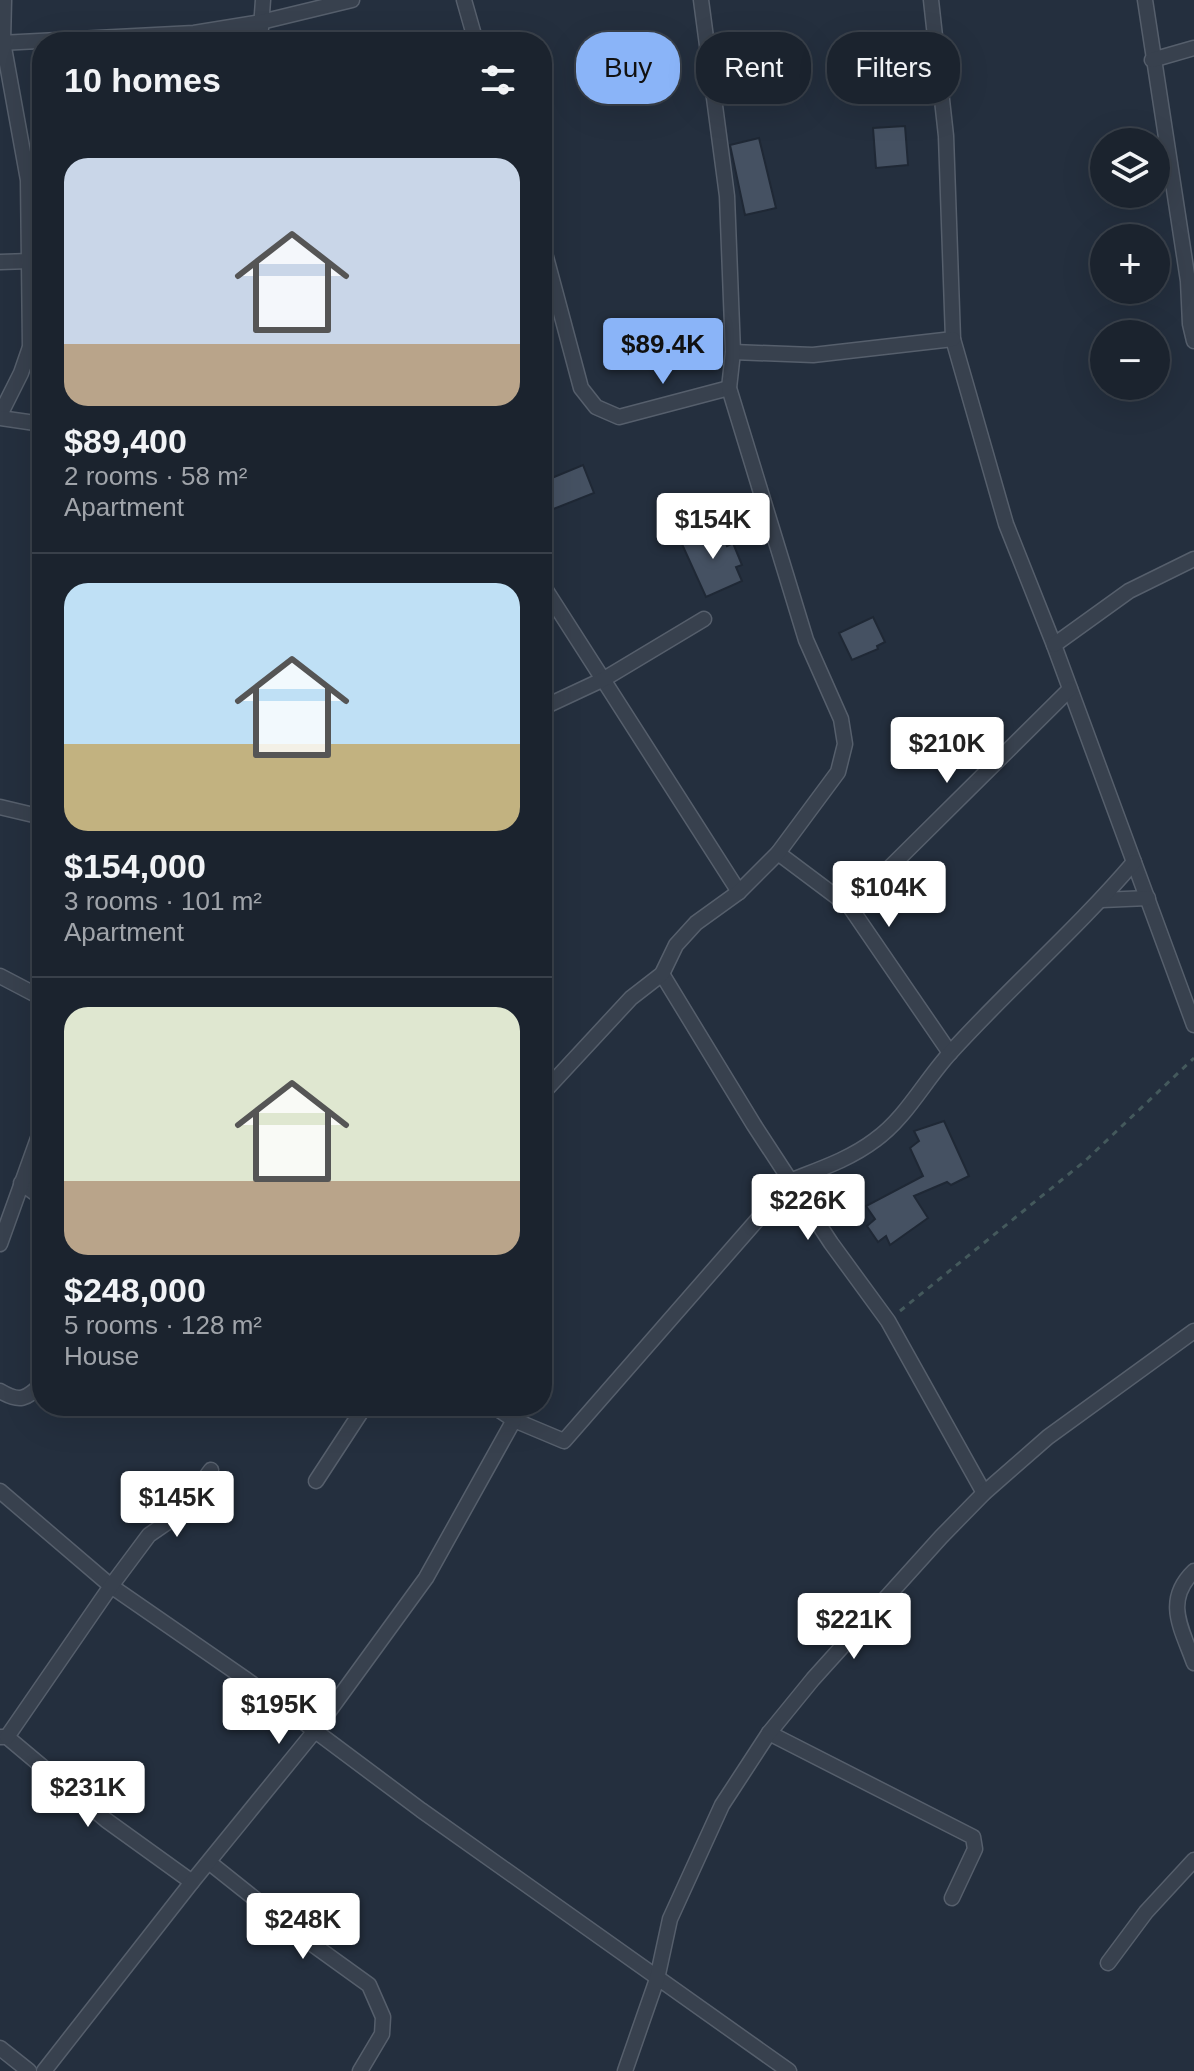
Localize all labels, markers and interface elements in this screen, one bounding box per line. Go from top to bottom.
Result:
chip: Buy [576,32,680,104]
chip: Rent [696,32,811,104]
chip: Filters [827,32,960,104]
icon: filters [476,58,520,102]
text: 10 homes [64,61,221,99]
map controls [1090,128,1170,400]
button: layers [1090,128,1170,208]
icon: home [220,210,364,354]
button: + [1090,224,1170,304]
pin: $89.4K [598,318,728,386]
button: − [1090,320,1170,400]
text: $89.4K [621,329,705,359]
text: $89,400 [64,422,187,460]
text: 2 rooms · 58 m² [64,461,248,491]
text: Apartment [64,492,184,522]
pin: $154K [657,493,769,561]
text: $154K [675,504,751,534]
icon: home [220,635,364,779]
pin: $210K [891,717,1003,785]
text: $210K [909,728,985,758]
text: $154,000 [64,847,206,885]
pin: $104K [833,861,945,929]
text: $104K [851,872,927,902]
text: 3 rooms · 101 m² [64,886,262,916]
text: Apartment [64,917,184,947]
icon: home [220,1059,364,1203]
pin: $226K [752,1174,864,1242]
text: $226K [770,1185,846,1215]
text: $248,000 [64,1271,206,1309]
text: 5 rooms · 128 m² [64,1310,262,1340]
text: House [64,1341,139,1371]
pin: $145K [121,1471,233,1539]
text: $145K [139,1482,215,1512]
pin: $221K [798,1593,910,1661]
text: $221K [816,1604,892,1634]
pin: $195K [223,1678,335,1746]
text: $195K [241,1689,317,1719]
pin: $231K [32,1761,144,1829]
text: $231K [50,1772,126,1802]
pin: $248K [247,1893,359,1961]
text: $248K [265,1904,341,1934]

